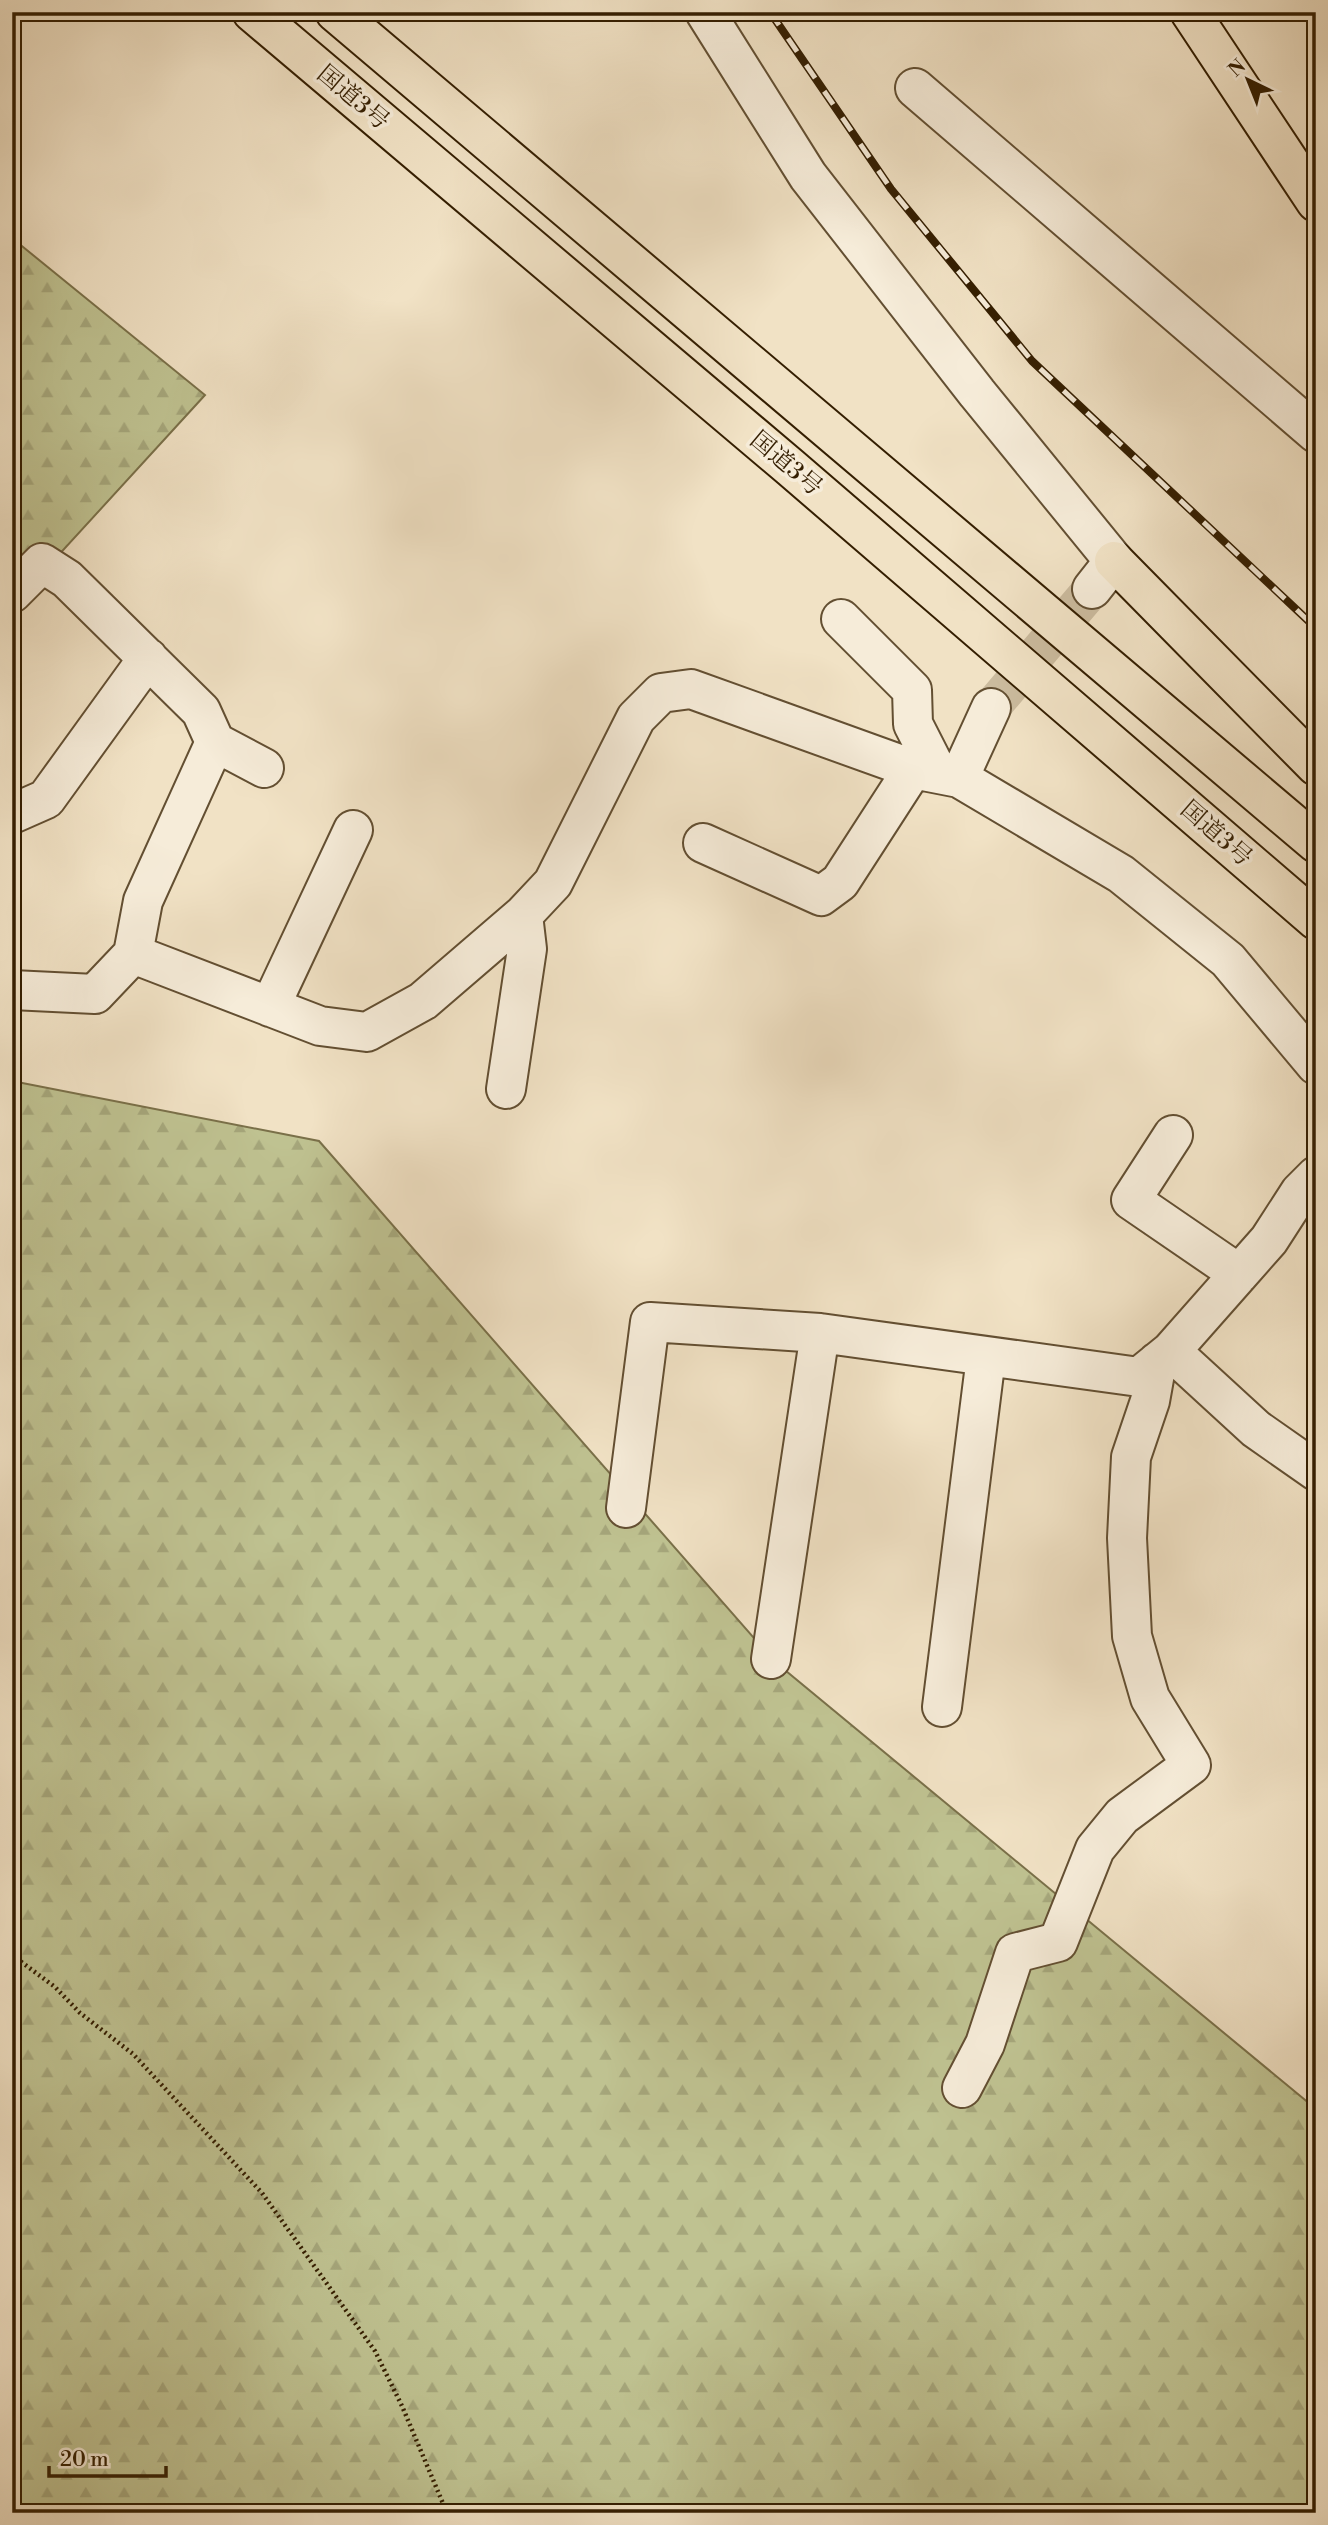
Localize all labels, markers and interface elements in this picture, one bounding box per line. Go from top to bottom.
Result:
north arrow [1212,46,1282,116]
text: N [1223,54,1251,82]
street label: 国道3号 [311,59,395,137]
street label: 国道3号 [744,425,828,503]
street label: 国道3号 [1174,795,1258,873]
scale bar [49,2434,166,2478]
text: 20 m [60,2447,109,2473]

